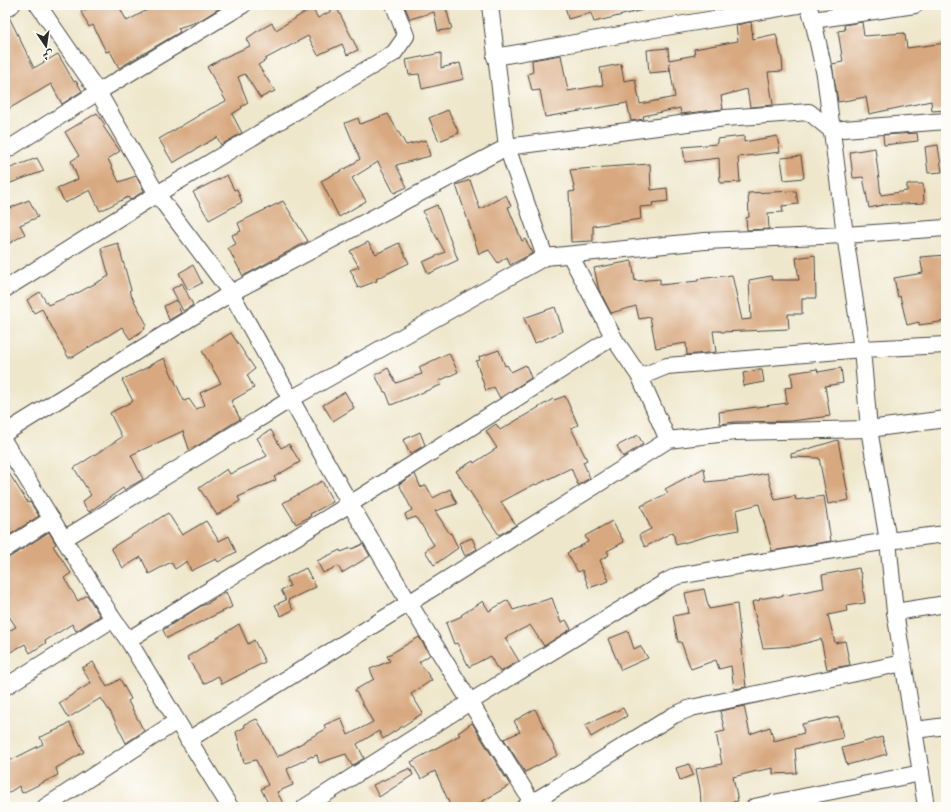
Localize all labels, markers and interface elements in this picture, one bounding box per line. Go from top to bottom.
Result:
north arrow [26,26,66,66]
text: ش [41,47,55,63]

